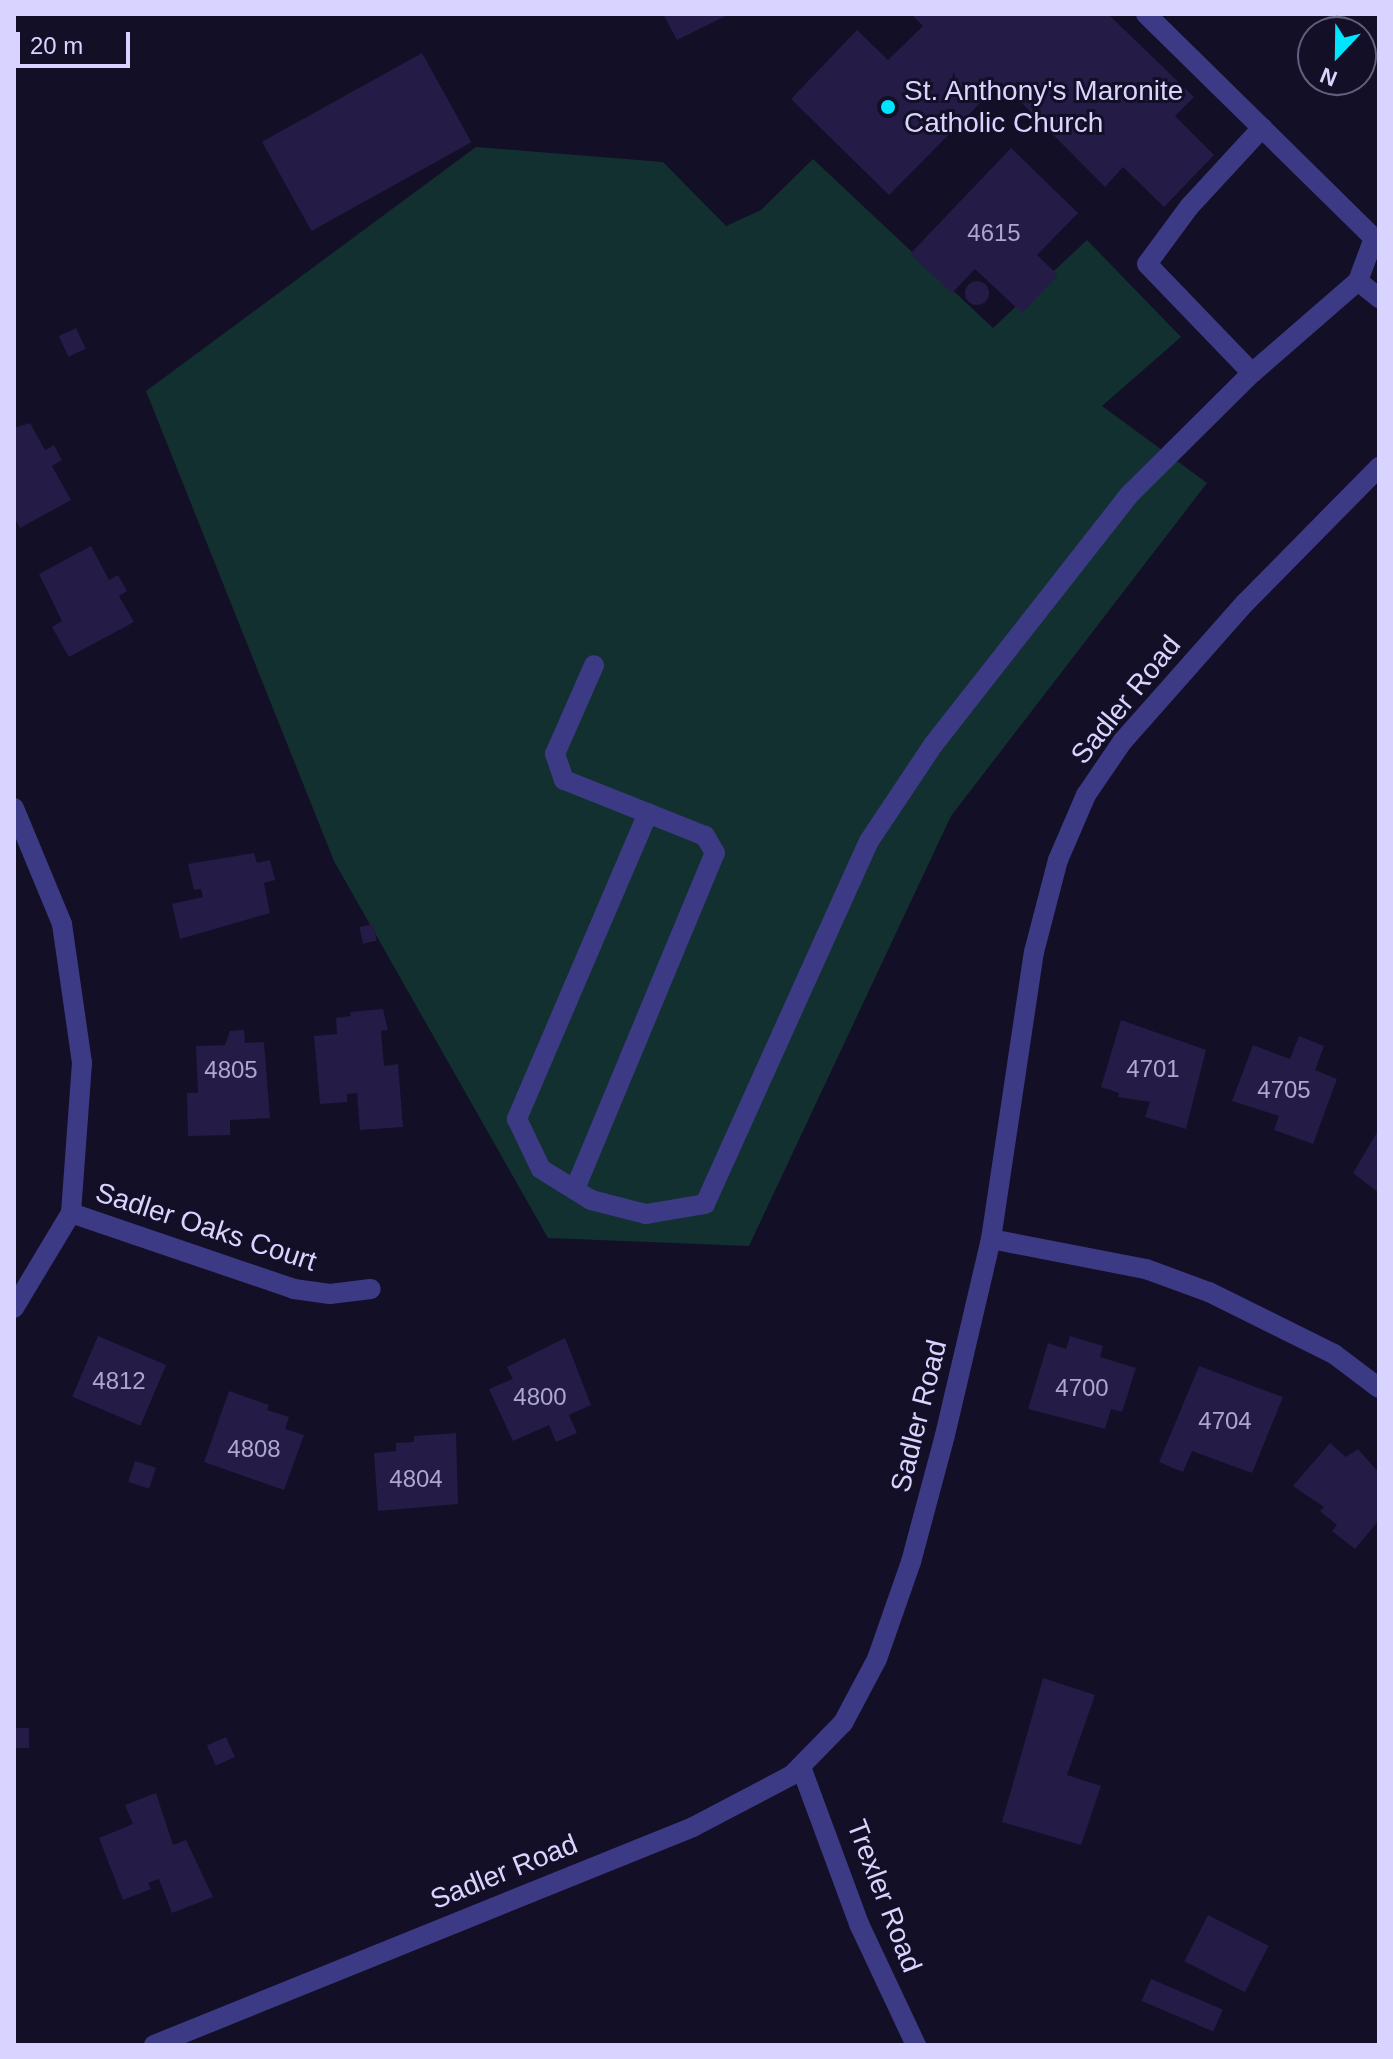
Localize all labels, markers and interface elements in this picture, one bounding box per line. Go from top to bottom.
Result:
scale bar [20,16,134,66]
north arrow [1297,16,1377,96]
text: 20 m [30,32,83,59]
text: N [1317,62,1341,91]
place label: St. Anthony's Maronite Catholic Church [904,74,1185,140]
marker: St. Anthony's Maronite Catholic Church [879,98,897,116]
house number: 4615 [967,219,1021,247]
street label: Sadler Road [1064,629,1188,771]
house number: 4701 [1126,1055,1180,1083]
house number: 4805 [204,1056,258,1084]
house number: 4705 [1257,1076,1311,1104]
street label: Sadler Oaks Court [91,1175,321,1279]
street label: Sadler Road [884,1336,954,1496]
house number: 4812 [92,1367,146,1395]
house number: 4700 [1055,1374,1109,1402]
house number: 4800 [513,1383,567,1411]
house number: 4704 [1198,1407,1252,1435]
house number: 4808 [227,1435,281,1463]
house number: 4804 [389,1465,443,1493]
street label: Trexler Road [840,1815,928,1977]
street label: Sadler Road [426,1827,582,1917]

